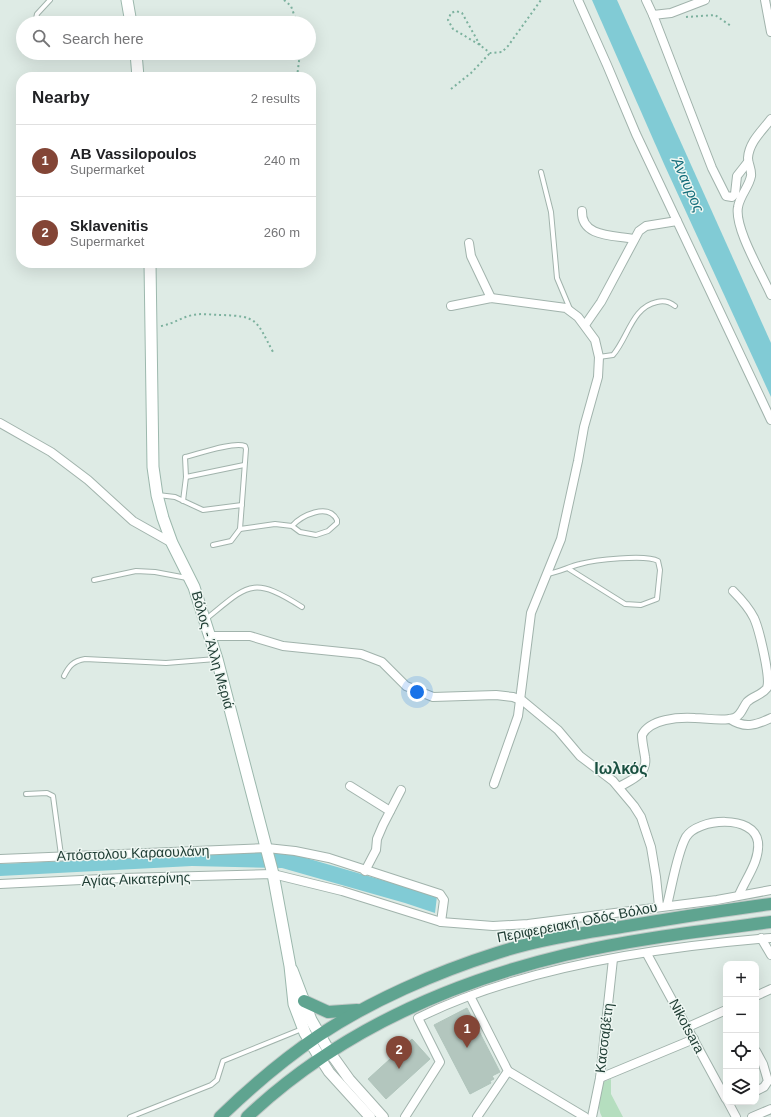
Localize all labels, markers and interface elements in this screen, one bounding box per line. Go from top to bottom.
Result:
search box [16,16,316,60]
icon: search [30,27,52,49]
text: Search here [62,30,144,47]
text: Nearby [32,88,90,107]
text: 2 results [251,91,300,106]
text: AB Vassilopoulos [70,145,197,162]
text: 1 [41,153,49,168]
text: 240 m [264,153,300,168]
water label: Άναυρος [668,154,708,216]
text: Supermarket [70,162,144,177]
text: Sklavenitis [70,217,148,234]
text: 2 [41,225,49,240]
text: 260 m [264,225,300,240]
text: Supermarket [70,234,144,249]
street label: Βόλος - Άλλη Μεριά [189,589,237,711]
your location [407,682,427,702]
district label: Ιωλκός [594,760,648,778]
street label: Απόστολου Καραουλάνη [56,842,210,864]
street label: Αγίας Αικατερίνης [81,869,191,889]
street label: Περιφερειακή Οδός Βόλου [495,899,659,945]
map controls [723,961,759,1105]
button: + [723,961,759,997]
street label: Nikotsara [666,996,708,1056]
button: − [723,997,759,1033]
street label: Κασσαβέτη [592,1002,616,1074]
pin: 1 [454,1015,480,1048]
button: locate [723,1033,759,1069]
pin: 2 [386,1036,412,1069]
button: layers [723,1069,759,1105]

